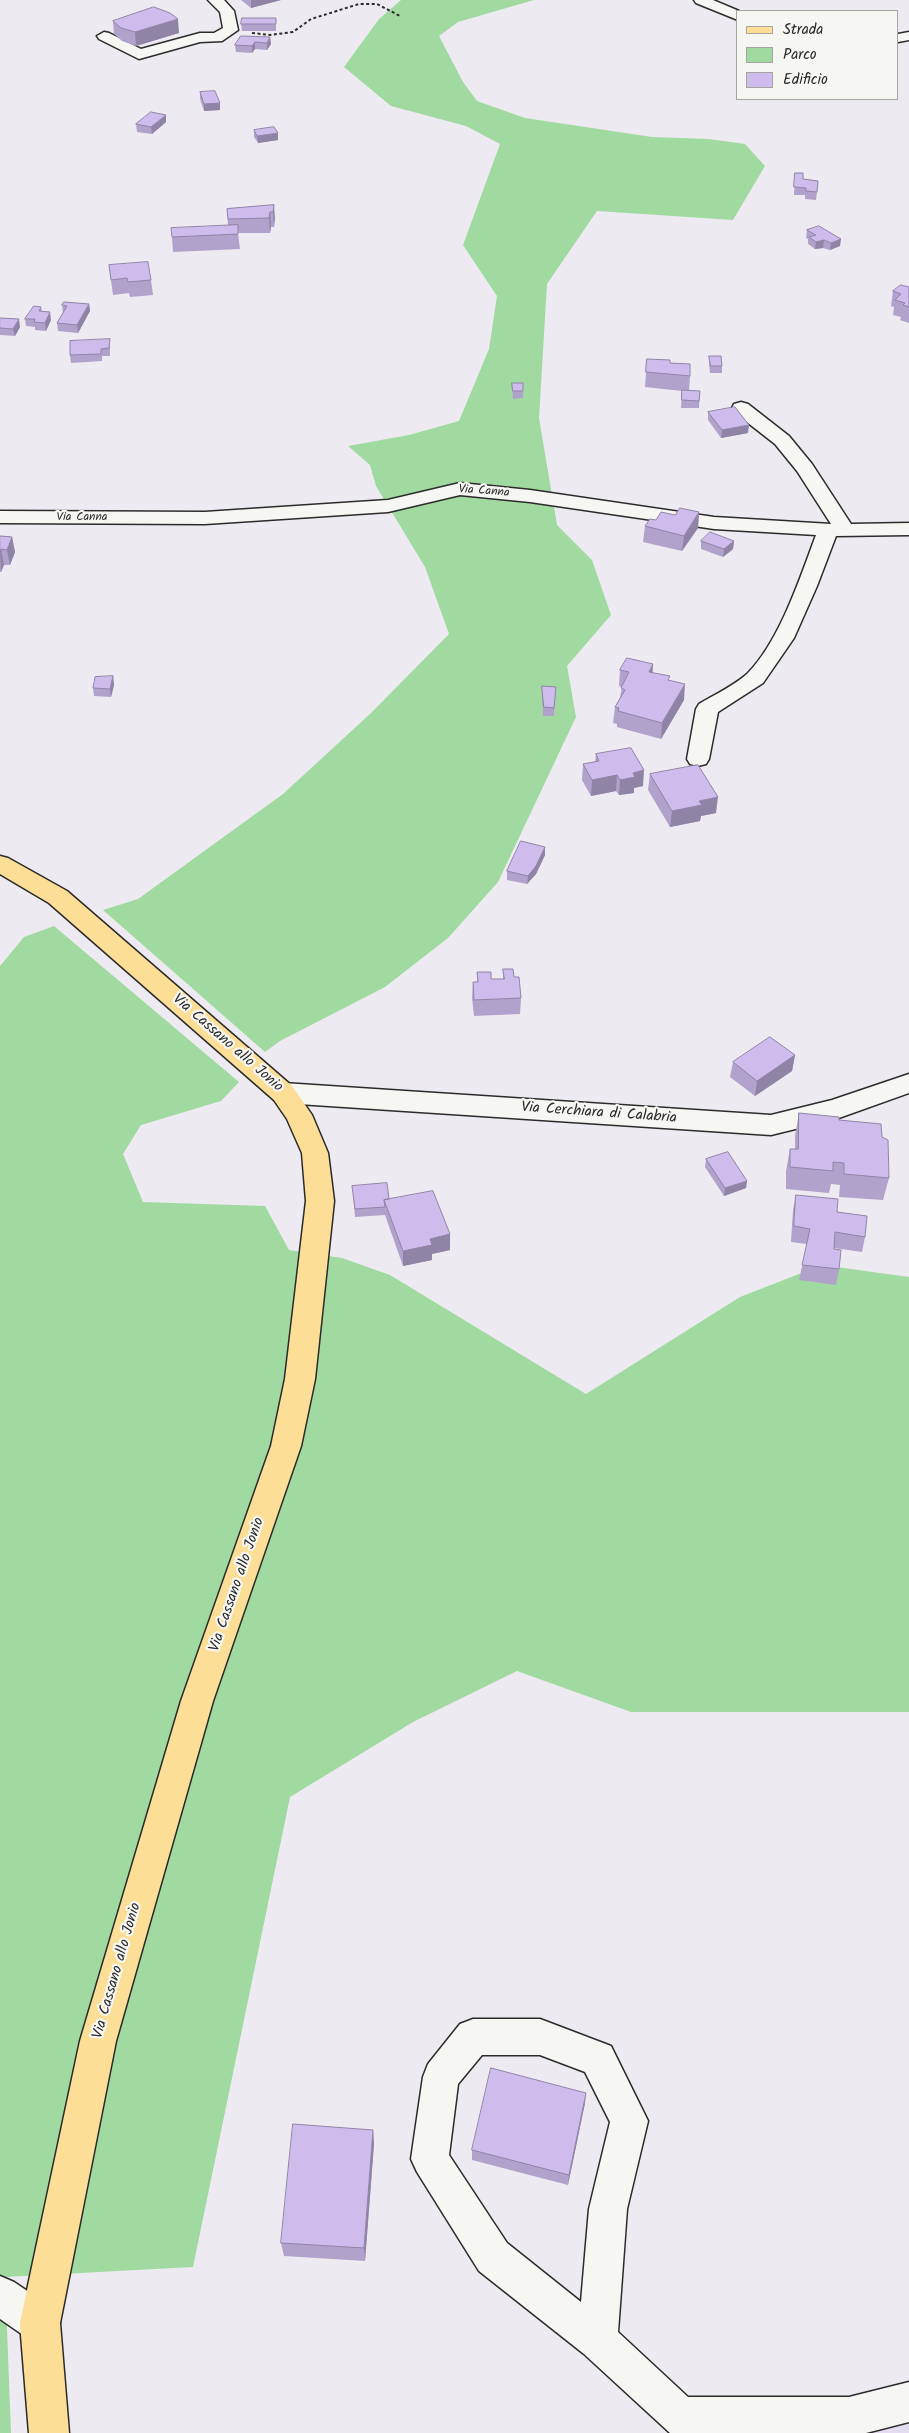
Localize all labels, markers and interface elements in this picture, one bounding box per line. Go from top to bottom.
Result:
legend [736,10,899,100]
text: Strada [783,18,823,42]
text: Parco [783,43,817,67]
text: Edificio [783,68,828,92]
street label: Via Canna [458,483,510,501]
street label: Via Canna [57,511,107,525]
street label: Via Cassano allo Jonio [168,991,286,1097]
street label: Via Cerchiara di Calabria [521,1100,677,1128]
street label: Via Cassano allo Jonio [207,1516,269,1654]
street label: Via Cassano allo Jonio [90,1901,146,2041]

